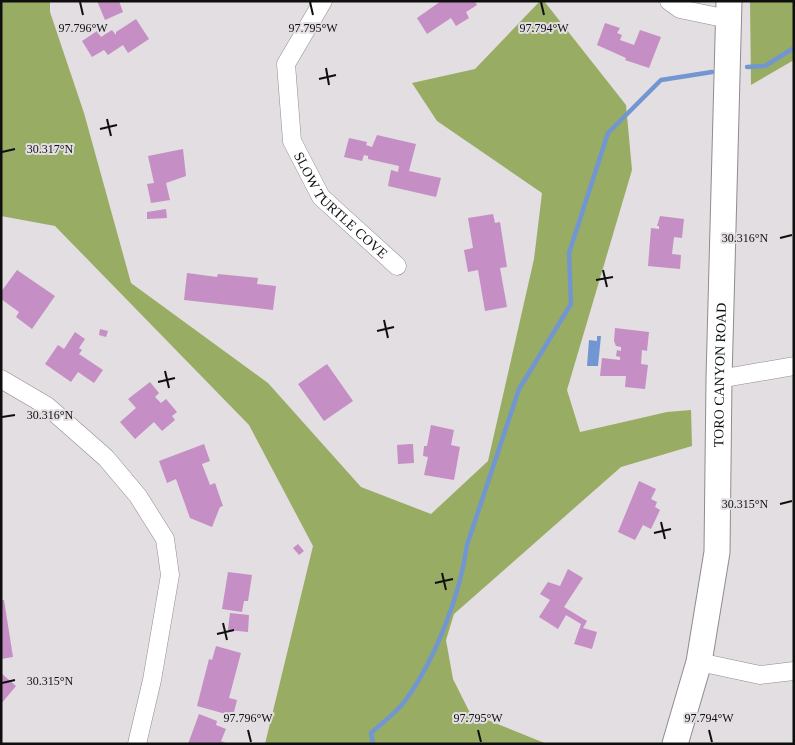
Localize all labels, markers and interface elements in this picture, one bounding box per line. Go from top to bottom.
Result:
text: 97.796°W [58,21,108,35]
text: 97.795°W [288,21,338,35]
text: 97.794°W [519,21,569,35]
text: 30.317°N [27,142,74,156]
street label: SLOW TURTLE COVE [291,149,391,261]
text: 30.316°N [722,231,769,245]
street label: TORO CANYON ROAD [711,302,729,447]
text: 30.316°N [27,408,74,422]
text: 30.315°N [722,497,769,511]
text: 30.315°N [27,674,74,688]
text: 97.796°W [223,711,273,725]
text: 97.795°W [453,711,503,725]
text: 97.794°W [684,711,734,725]

